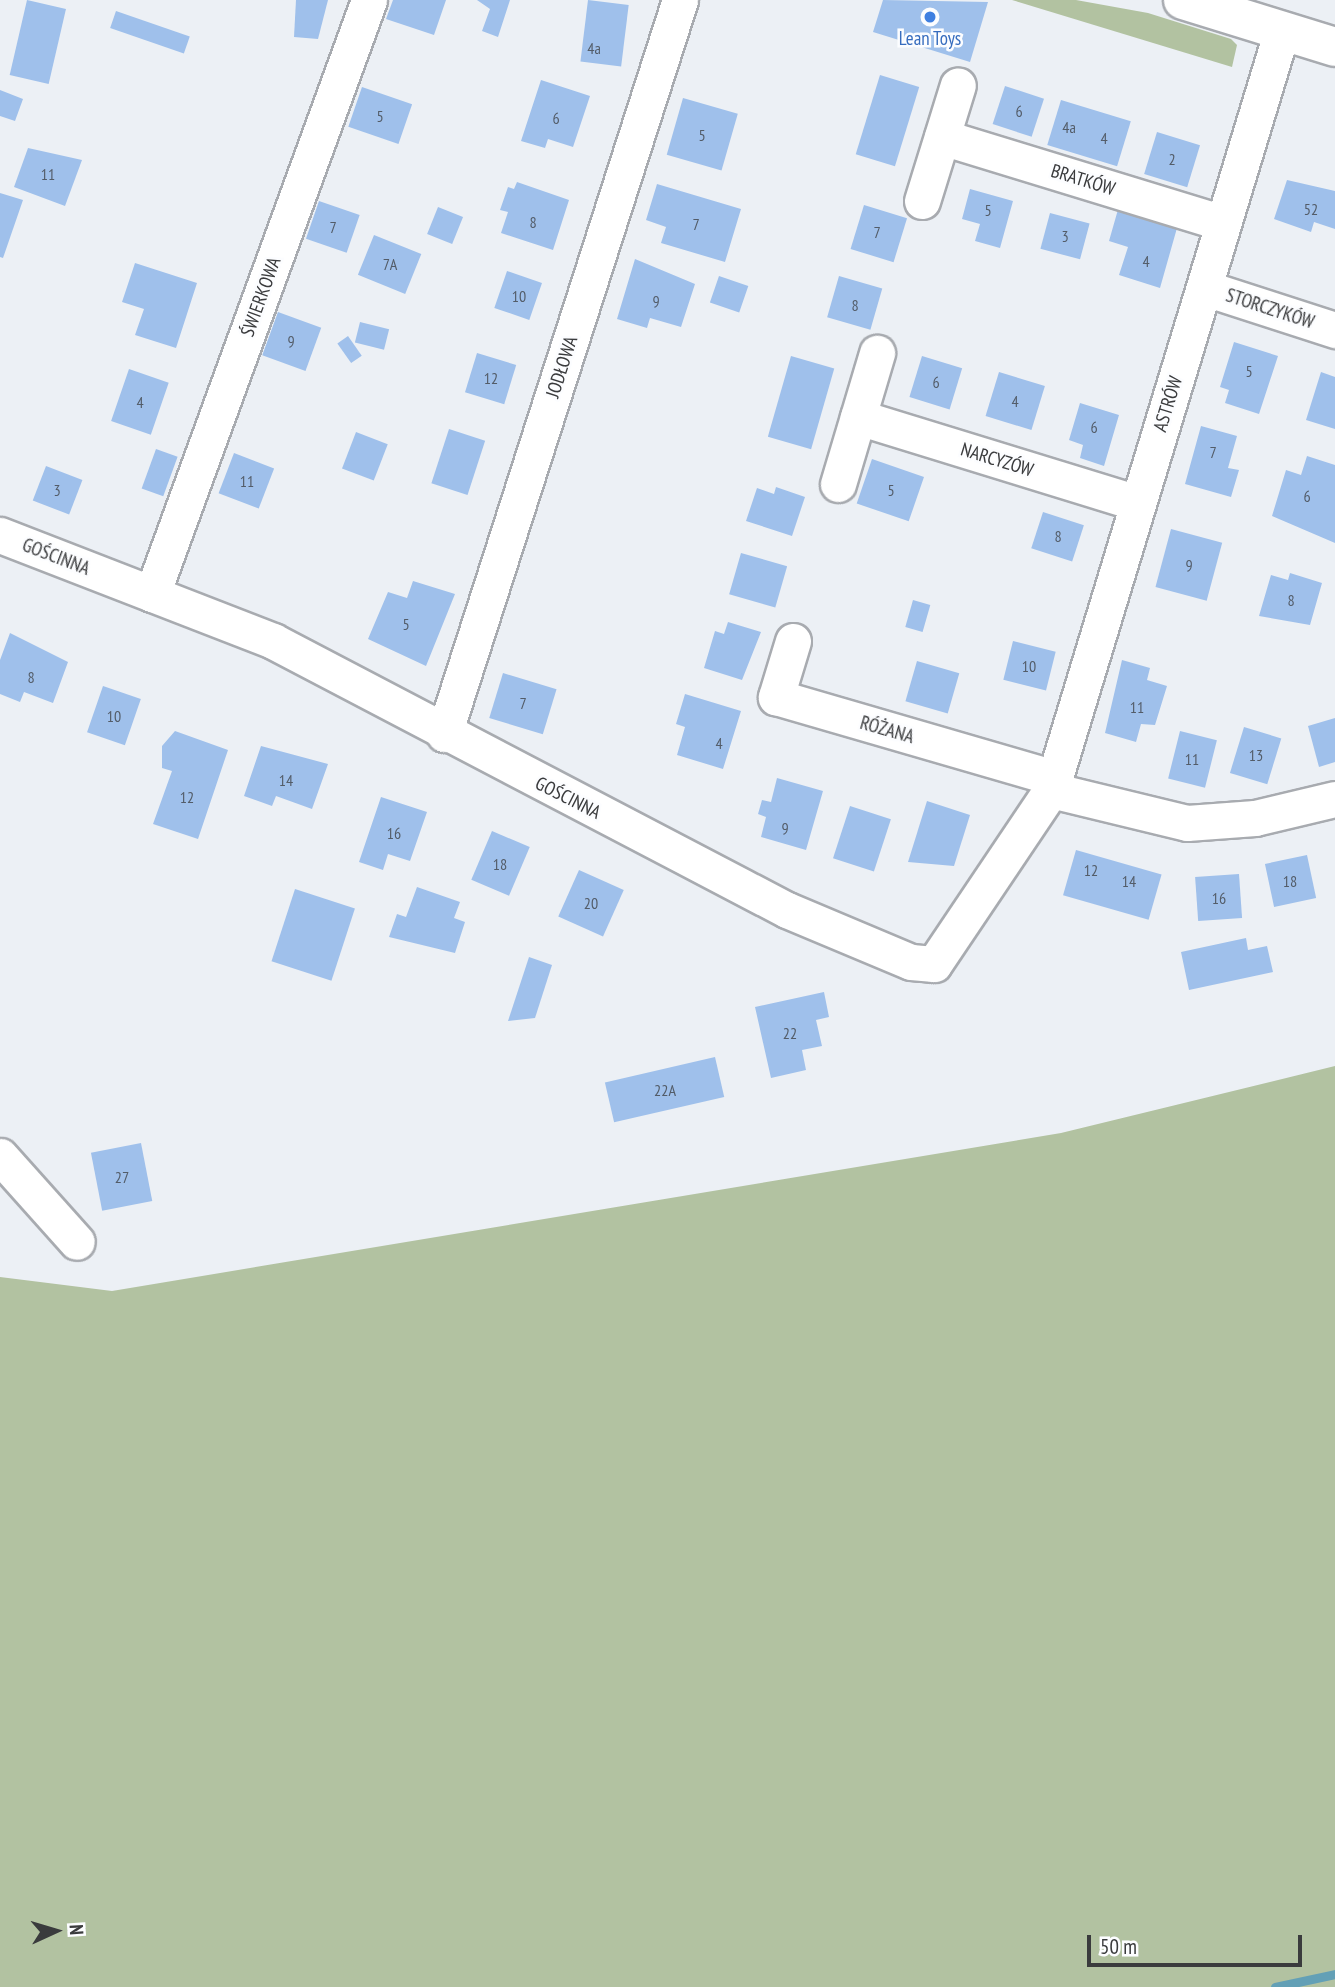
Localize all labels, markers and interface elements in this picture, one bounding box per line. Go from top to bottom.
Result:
marker: Lean Toys [922,9,938,25]
place label: Lean Toys [899,28,961,50]
house number: 4a [587,38,601,58]
house number: 6 [1015,101,1023,121]
house number: 5 [376,106,384,126]
house number: 6 [552,108,560,128]
house number: 4a [1062,117,1076,137]
house number: 5 [698,125,706,145]
house number: 4 [1100,128,1108,148]
house number: 2 [1168,149,1176,169]
street label: BRATKÓW [1048,159,1118,201]
house number: 11 [41,164,55,184]
house number: 52 [1304,199,1318,219]
house number: 5 [984,200,992,220]
house number: 8 [529,212,537,232]
house number: 7 [692,214,700,234]
house number: 7 [329,217,337,237]
house number: 7 [873,222,881,242]
house number: 3 [1061,226,1069,246]
house number: 4 [1142,251,1150,271]
street label: ŚWIERKOWA [236,254,286,340]
house number: 7A [383,254,397,274]
street label: STORCZYKÓW [1223,284,1317,334]
house number: 10 [512,286,526,306]
house number: 9 [652,291,660,311]
house number: 8 [851,295,859,315]
house number: 9 [287,331,295,351]
street label: JODŁOWA [541,333,583,401]
house number: 5 [1245,361,1253,381]
house number: 12 [484,368,498,388]
house number: 6 [932,372,940,392]
street label: ASTRÓW [1149,373,1187,435]
house number: 4 [1011,391,1019,411]
house number: 4 [136,392,144,412]
house number: 6 [1090,417,1098,437]
street label: NARCYZÓW [958,438,1036,482]
house number: 7 [1209,442,1217,462]
house number: 11 [240,471,254,491]
house number: 3 [53,480,61,500]
house number: 5 [887,480,895,500]
house number: 6 [1303,486,1311,506]
house number: 8 [1054,526,1062,546]
street label: GOŚCINNA [19,534,93,580]
house number: 9 [1185,555,1193,575]
house number: 8 [1287,590,1295,610]
house number: 5 [402,614,410,634]
house number: 10 [1022,656,1036,676]
house number: 8 [27,667,35,687]
house number: 7 [519,693,527,713]
house number: 11 [1130,697,1144,717]
house number: 10 [107,706,121,726]
street label: RÓŻANA [857,711,917,749]
house number: 4 [715,733,723,753]
house number: 13 [1249,745,1263,765]
house number: 11 [1185,749,1199,769]
house number: 14 [279,770,293,790]
street label: GOŚCINNA [531,772,605,824]
house number: 12 [180,787,194,807]
house number: 9 [781,818,789,838]
house number: 16 [387,823,401,843]
house number: 18 [493,854,507,874]
house number: 12 [1084,860,1098,880]
house number: 14 [1122,871,1136,891]
house number: 18 [1283,871,1297,891]
house number: 16 [1212,888,1226,908]
house number: 20 [584,893,598,913]
house number: 22 [783,1023,797,1043]
house number: 22A [654,1080,676,1100]
house number: 27 [115,1167,129,1187]
north arrow [21,1896,91,1966]
scale bar [1090,1920,1305,1964]
text: N [65,1924,89,1935]
text: 50 m [1100,1933,1137,1960]

